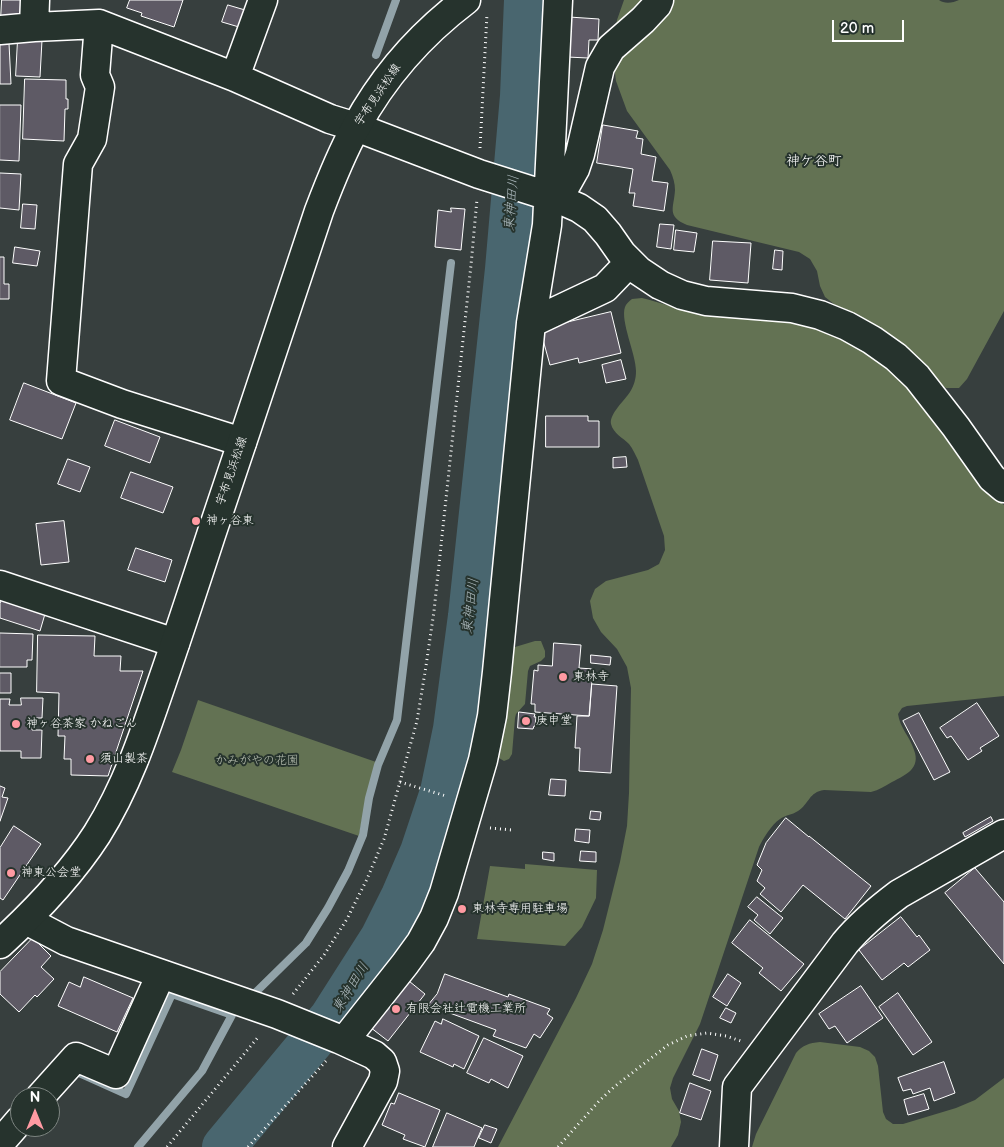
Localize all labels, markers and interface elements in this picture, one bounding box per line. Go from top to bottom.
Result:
scale bar [834,10,906,42]
text: 20 m [840,19,874,38]
street label: 宇布見浜松線 [352,61,404,129]
district label: 神ケ谷町 [786,153,842,169]
water label: 東神田川 [501,174,523,232]
street label: 宇布見浜松線 [213,435,251,507]
place label: 神ヶ谷東 [206,514,254,528]
marker: 神ヶ谷東 [190,515,202,527]
water label: 東神田川 [459,577,483,635]
place label: 東林寺 [573,670,609,684]
marker: 東林寺 [557,671,569,683]
place label: 庚申堂 [536,714,572,728]
marker: 庚申堂 [520,715,532,727]
place label: 神ヶ谷茶家 かねごん [26,717,137,731]
marker: 神ヶ谷茶家 かねごん [10,718,22,730]
place label: 須山製茶 [100,752,148,766]
marker: 須山製茶 [84,753,96,765]
park label: かみがやの花園 [215,754,299,768]
place label: 神東公会堂 [21,866,81,880]
marker: 神東公会堂 [5,867,17,879]
place label: 東林寺専用駐車場 [472,902,568,916]
marker: 東林寺専用駐車場 [456,903,468,915]
water label: 東神田川 [329,960,373,1016]
place label: 有限会社辻電機工業所 [406,1002,526,1016]
marker: 有限会社辻電機工業所 [390,1003,402,1015]
north arrow [10,1087,60,1137]
text: N [30,1089,40,1106]

